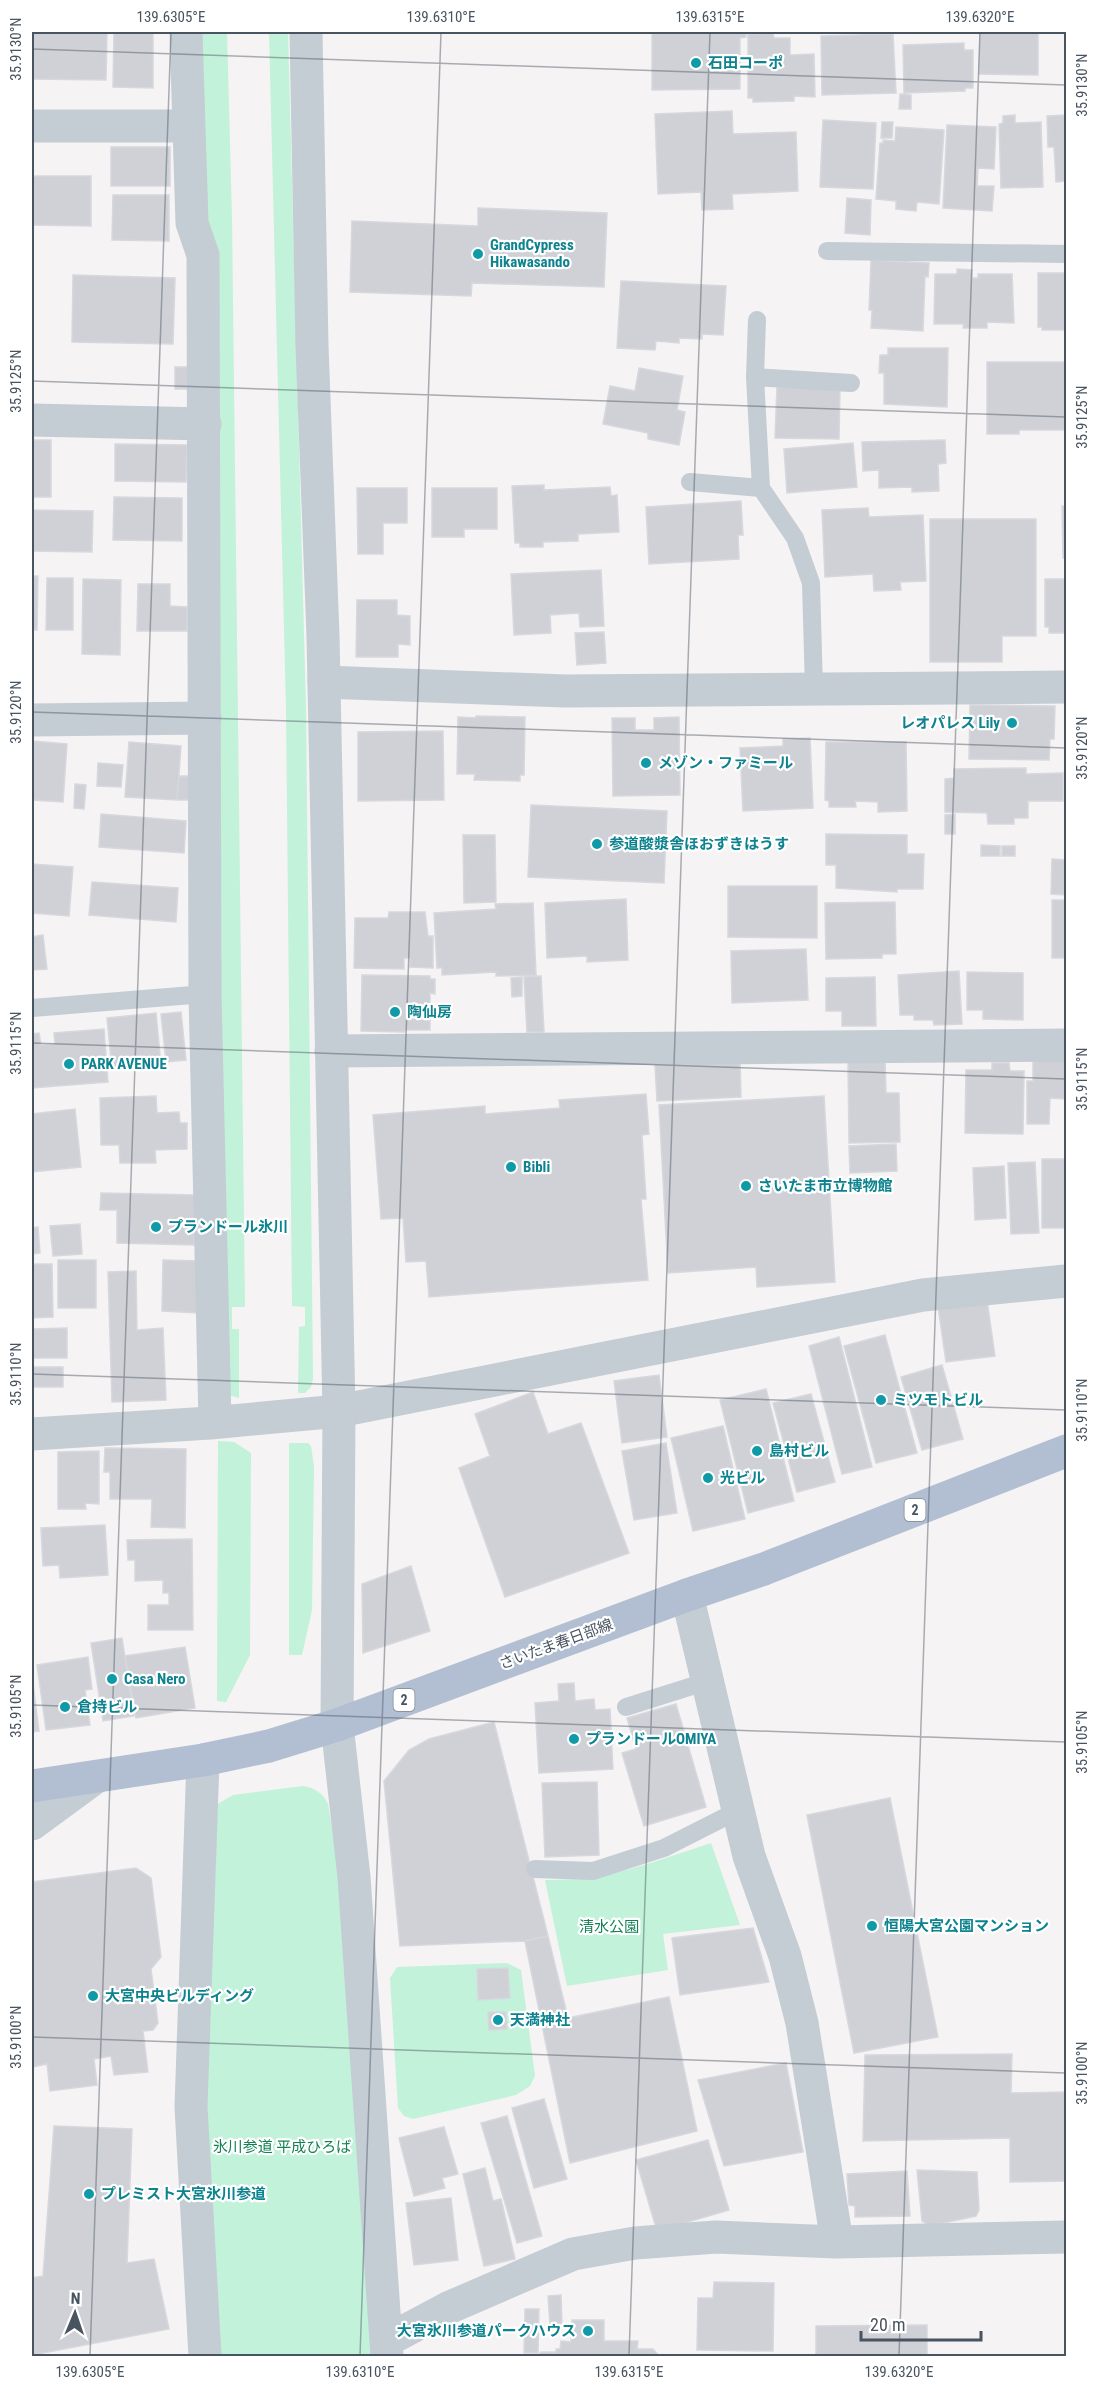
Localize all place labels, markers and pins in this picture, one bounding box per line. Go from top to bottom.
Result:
place label: 石田コーポ [708,54,783,72]
marker: 石田コーポ [689,56,703,70]
place label: GrandCypress Hikawasando [490,236,574,271]
marker: GrandCypress Hikawasando [471,247,485,261]
place label: レオパレス Lily [900,714,1000,732]
marker: レオパレス Lily [1005,716,1019,730]
place label: メゾン・ファミール [658,754,793,772]
marker: メゾン・ファミール [639,756,653,770]
place label: 参道酸漿舎ほおずきはうす [609,835,789,853]
marker: 参道酸漿舎ほおずきはうす [590,837,604,851]
place label: 陶仙房 [407,1003,452,1021]
marker: 陶仙房 [388,1005,402,1019]
place label: PARK AVENUE [81,1055,167,1073]
marker: PARK AVENUE [62,1057,76,1071]
place label: Bibli [523,1158,550,1176]
marker: Bibli [504,1160,518,1174]
place label: さいたま市立博物館 [758,1177,893,1195]
marker: さいたま市立博物館 [739,1179,753,1193]
place label: プランドール氷川 [168,1218,288,1236]
marker: プランドール氷川 [149,1220,163,1234]
place label: ミツモトビル [893,1391,983,1409]
marker: ミツモトビル [874,1393,888,1407]
place label: 島村ビル [769,1442,829,1460]
marker: 島村ビル [750,1444,764,1458]
place label: 光ビル [720,1469,765,1487]
marker: 光ビル [701,1471,715,1485]
place label: Casa Nero [124,1670,185,1688]
marker: Casa Nero [105,1672,119,1686]
place label: 倉持ビル [77,1698,137,1716]
marker: 倉持ビル [58,1700,72,1714]
place label: プランドールOMIYA [586,1730,716,1748]
marker: プランドールOMIYA [567,1732,581,1746]
place label: 恒陽大宮公園マンション [884,1917,1049,1935]
marker: 恒陽大宮公園マンション [865,1919,879,1933]
place label: 大宮中央ビルディング [105,1987,254,2005]
marker: 大宮中央ビルディング [86,1989,100,2003]
place label: 天満神社 [510,2011,570,2029]
marker: 天満神社 [491,2013,505,2027]
place label: プレミスト大宮氷川参道 [101,2185,266,2203]
marker: プレミスト大宮氷川参道 [82,2187,96,2201]
place label: 大宮氷川参道パークハウス [397,2322,576,2340]
marker: 大宮氷川参道パークハウス [581,2324,595,2338]

